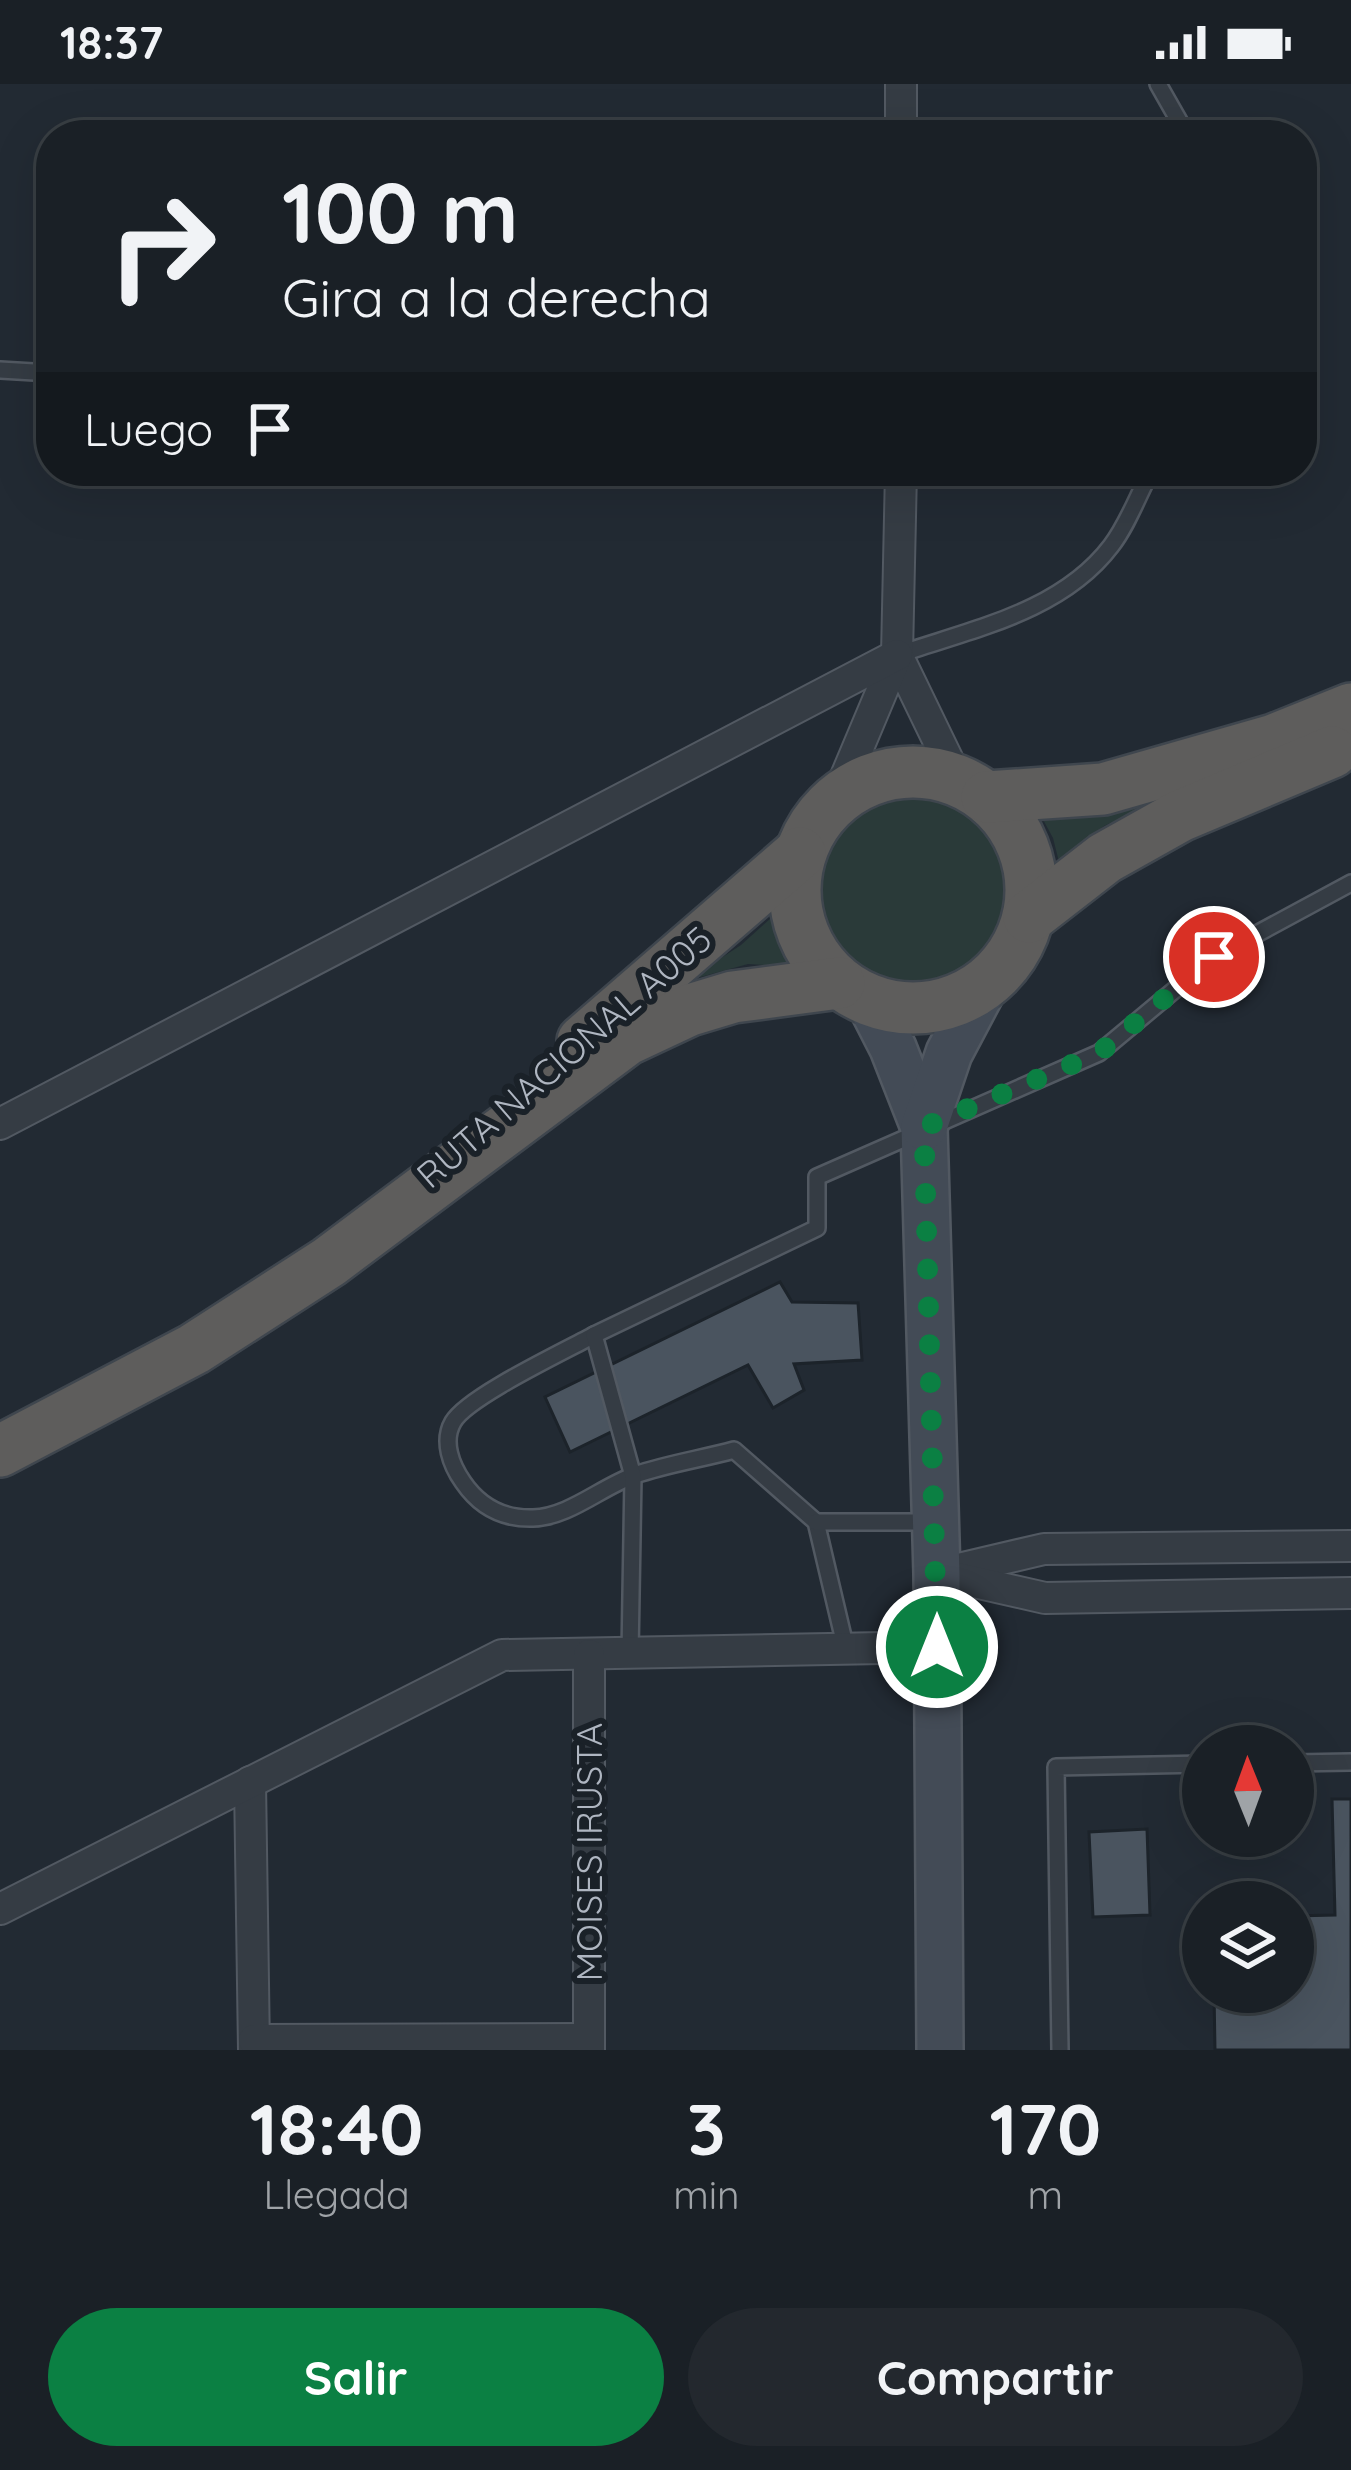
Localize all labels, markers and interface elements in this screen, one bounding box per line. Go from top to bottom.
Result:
text: 18:37 [60,14,163,70]
text: 100 m [282,159,519,264]
icon: right [84,168,240,324]
text: Gira a la derecha [282,263,711,331]
icon: arrive [237,396,303,462]
text: Luego [84,401,213,457]
pin [1163,906,1265,1008]
street label: RUTA NACIONAL A005 [407,916,720,1197]
icon: arrive [1181,924,1247,990]
position arrow [874,1584,1000,1710]
street label: MOISES IRUSTA [566,1723,611,1981]
north arrow [1182,1725,1314,1857]
map controls [1182,1725,1314,2013]
button: layers [1182,1881,1314,2013]
text: 18:40 [250,2083,423,2173]
text: 3 [687,2083,726,2173]
text: 170 [989,2083,1101,2173]
text: Llegada [263,2170,410,2219]
text: min [673,2170,740,2219]
text: m [1028,2170,1063,2219]
button: Salir [48,2308,664,2446]
button: Compartir [688,2308,1303,2446]

